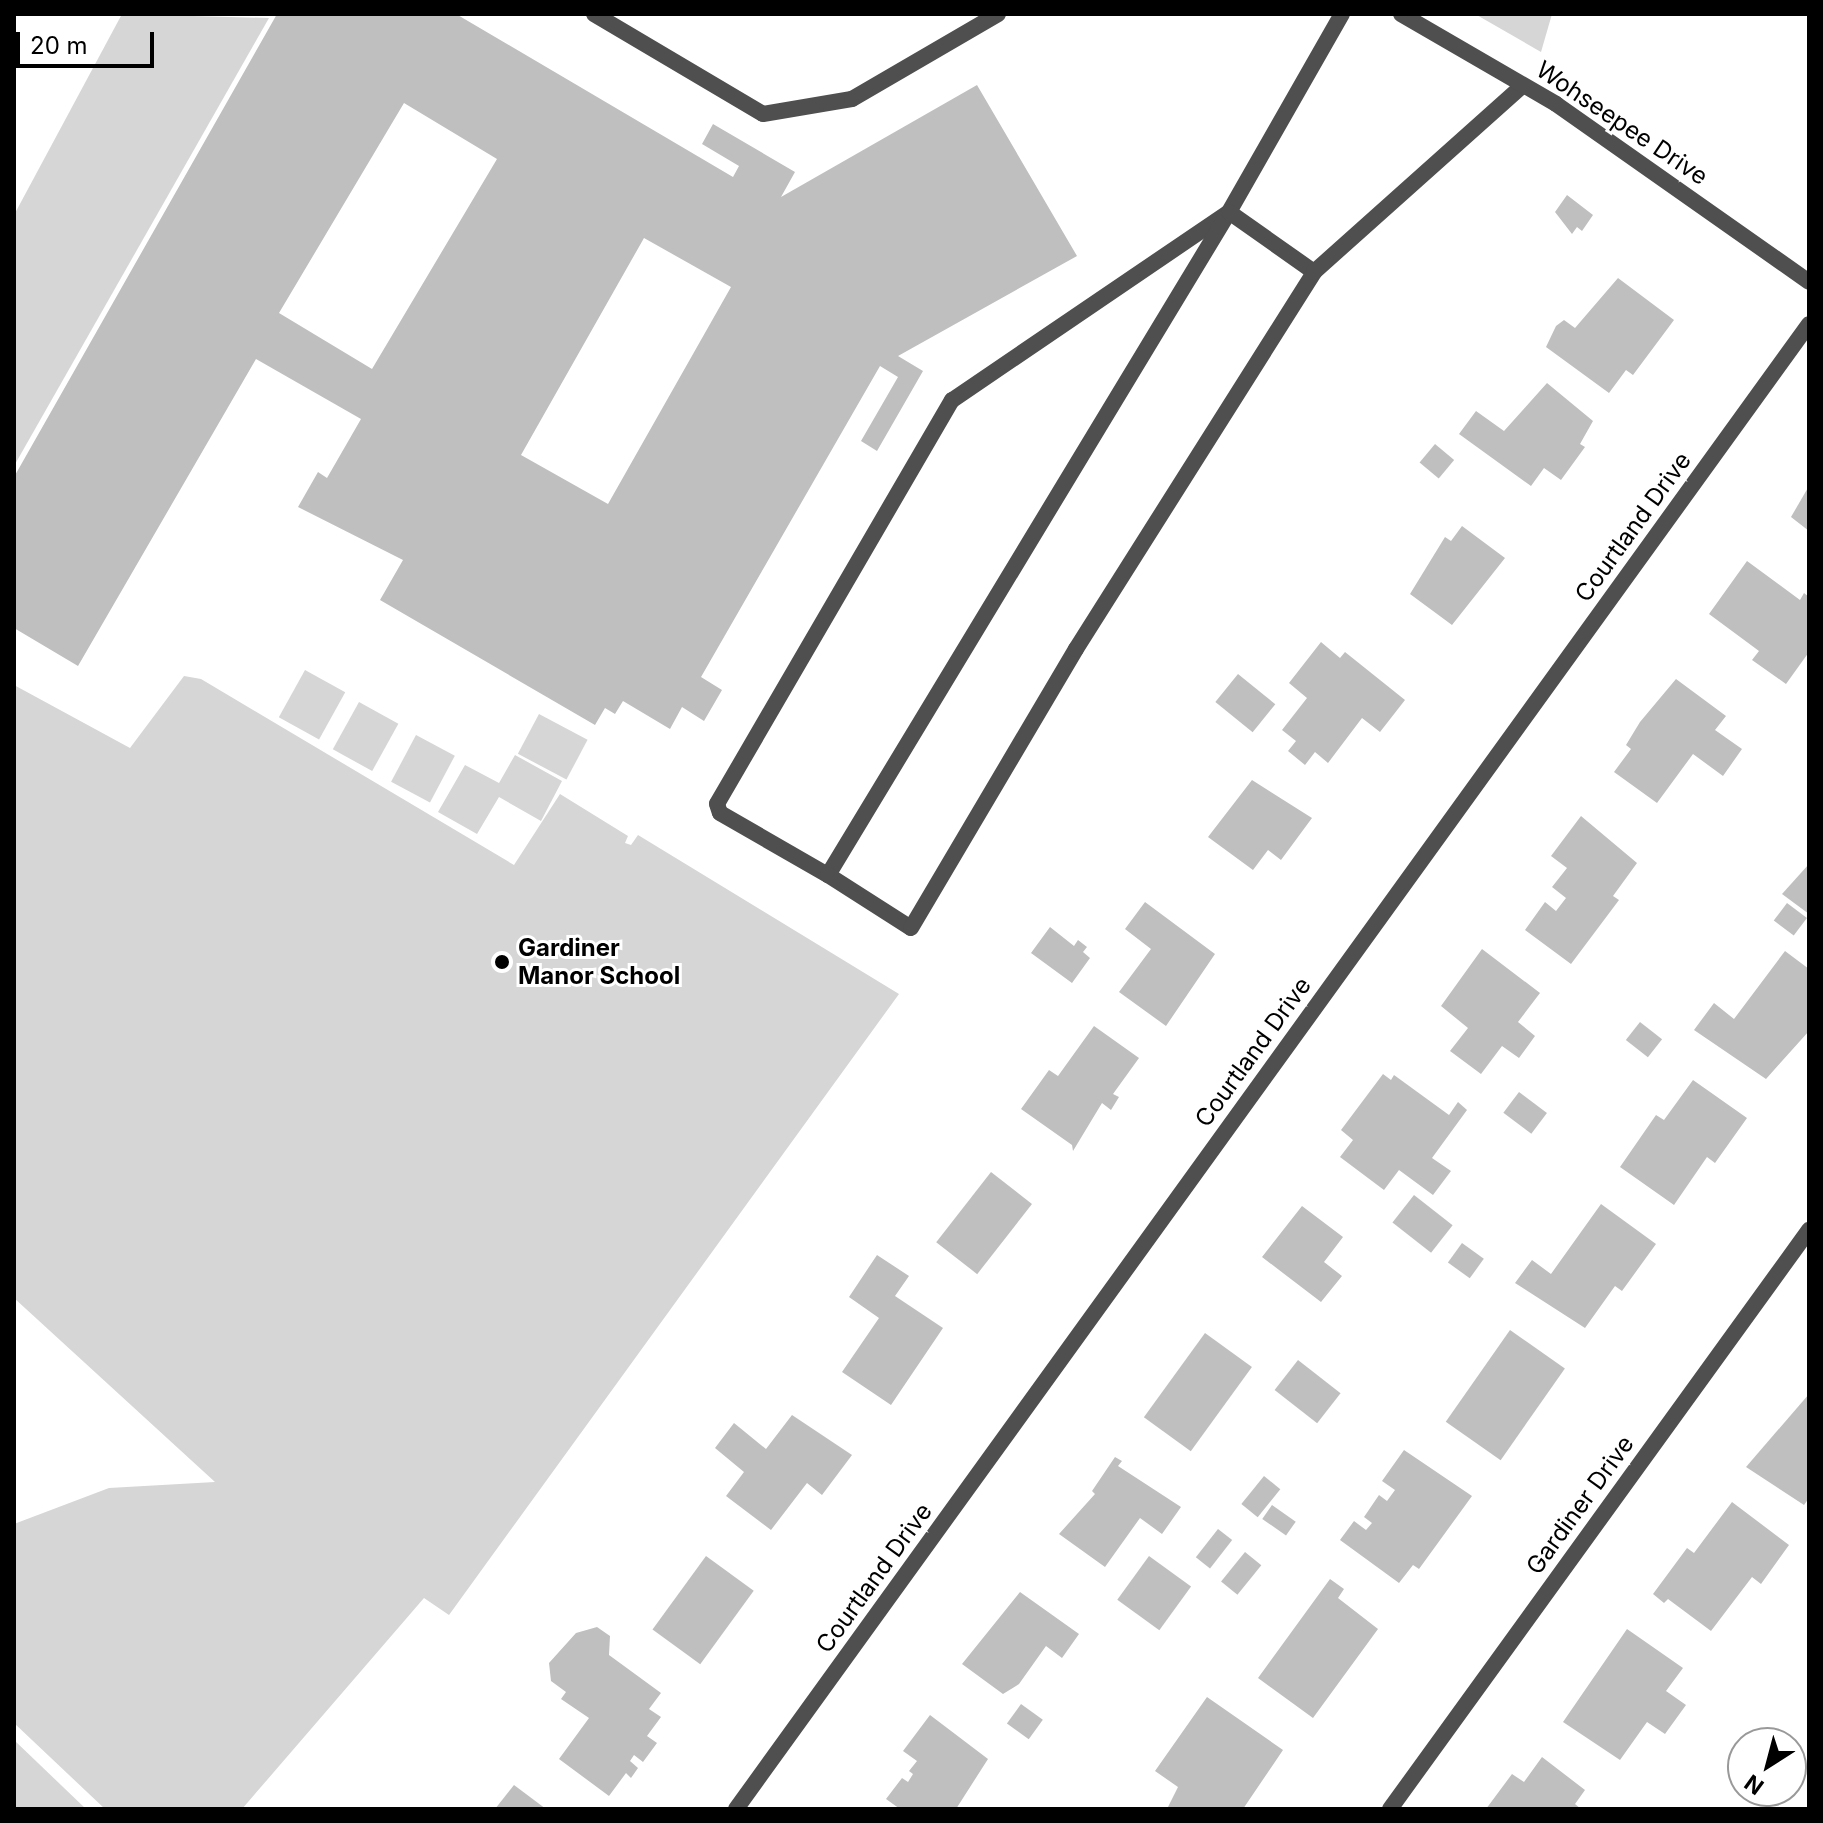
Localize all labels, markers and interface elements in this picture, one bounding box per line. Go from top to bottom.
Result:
scale bar [20,16,158,66]
text: 20 m [30,31,88,60]
street label: Wohseepee Drive [1531,55,1713,191]
street label: Courtland Drive [1569,447,1697,607]
place label: Gardiner Manor School [518,934,680,990]
marker: Gardiner Manor School [493,953,511,971]
street label: Courtland Drive [1189,972,1317,1132]
street label: Gardiner Drive [1520,1430,1640,1580]
street label: Courtland Drive [810,1498,938,1658]
north arrow [1727,1727,1807,1807]
text: N [1740,1769,1768,1800]

